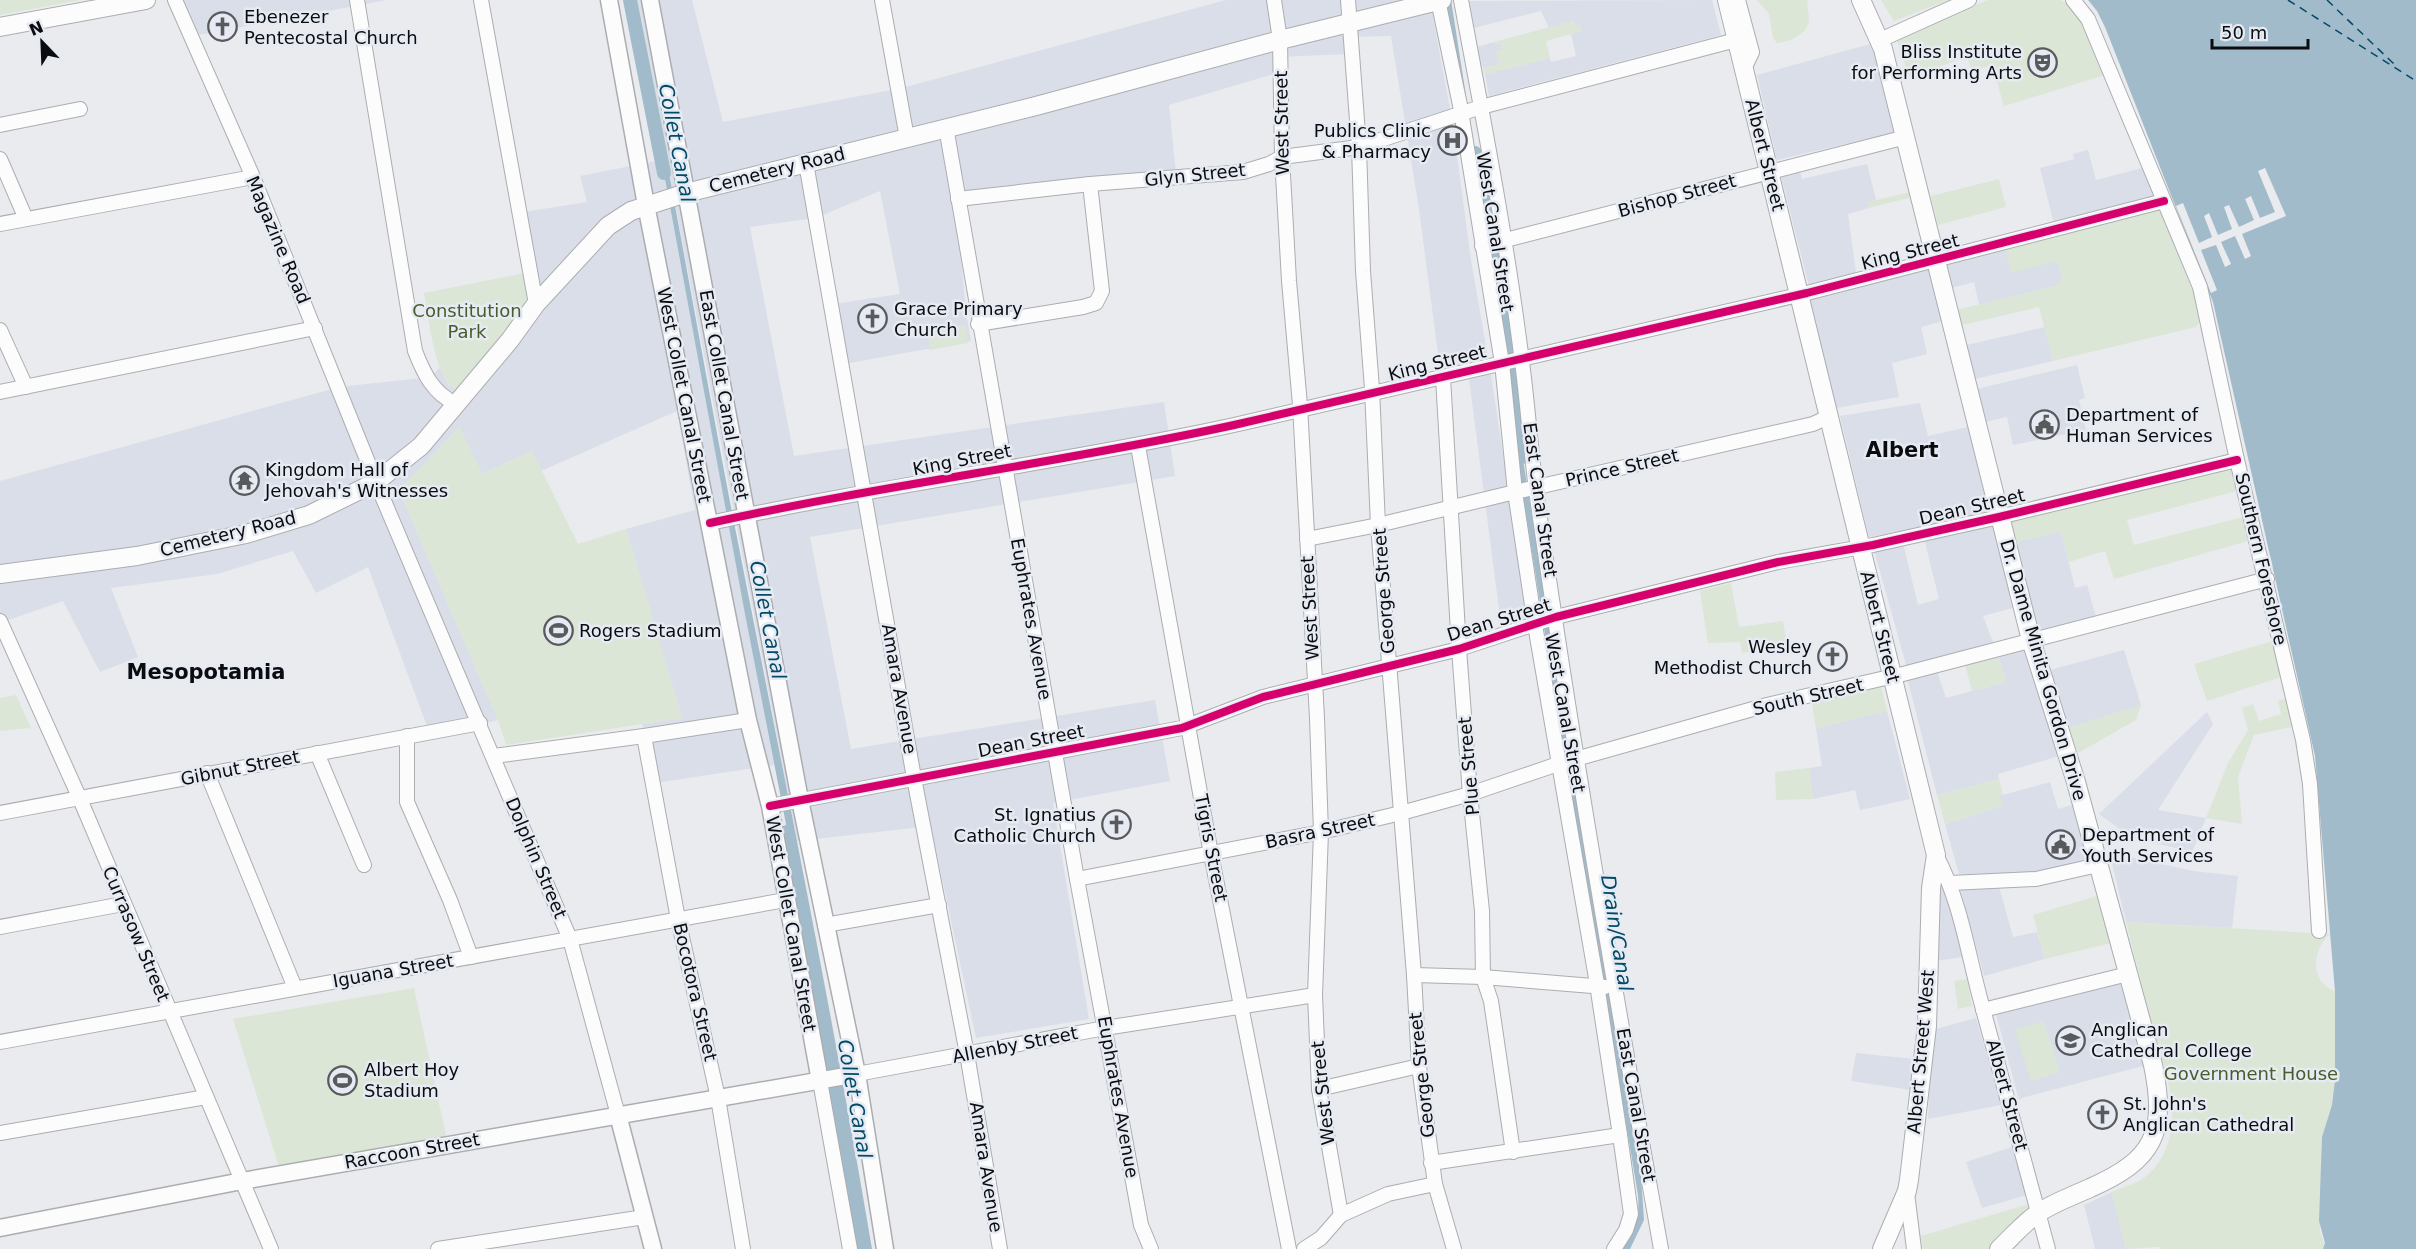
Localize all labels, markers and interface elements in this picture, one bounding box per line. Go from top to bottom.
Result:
place label: Ebenezer Pentecostal Church [244,6,418,48]
church icon: Ebenezer Pentecostal Church [207,11,239,43]
north arrow [12,12,72,72]
scale bar [2212,12,2308,50]
text: N [26,17,46,40]
text: 50 m [2221,22,2267,43]
place label: Bliss Institute for Performing Arts [1851,41,2022,83]
theatre icon: Bliss Institute for Performing Arts [2027,46,2059,78]
street label: West Street [1270,70,1293,176]
water label: Collet Canal [654,82,700,205]
street label: Albert Street [1741,97,1790,213]
place label: Publics Clinic & Pharmacy [1314,120,1431,162]
hospital icon: Publics Clinic & Pharmacy [1436,125,1468,157]
street label: Cemetery Road [707,142,847,197]
street label: West Canal Street [1472,151,1518,313]
street label: Glyn Street [1143,159,1246,190]
street label: Bishop Street [1616,170,1738,221]
street label: Magazine Road [242,173,315,307]
street label: King Street [1859,229,1961,274]
street label: West Collet Canal Street [653,285,716,504]
street label: East Collet Canal Street [696,288,753,502]
place label: Grace Primary Church [894,298,1023,340]
park label: Constitution Park [412,300,522,342]
church icon: Grace Primary Church [857,303,889,335]
street label: King Street [1386,340,1488,385]
place label: Department of Human Services [2066,404,2213,446]
public building icon: Department of Human Services [2029,409,2061,441]
street label: East Canal Street [1519,421,1562,579]
district label: Albert [1865,438,1939,462]
street label: King Street [911,440,1013,479]
street label: Prince Street [1563,444,1681,491]
place label: Kingdom Hall of Jehovah's Witnesses [264,459,448,501]
temple icon: Kingdom Hall of Jehovah's Witnesses [228,464,260,496]
street label: Southern Foreshore [2231,471,2292,647]
street label: Dean Street [1917,484,2027,529]
street label: Cemetery Road [158,506,298,561]
street label: George Street [1369,527,1398,655]
street label: Euphrates Avenue [1007,536,1056,702]
street label: Dr. Dame Minita Gordon Drive [1996,537,2091,803]
street label: West Street [1296,555,1323,661]
water label: Collet Canal [745,559,791,682]
street label: Albert Street [1856,569,1905,685]
street label: Dean Street [1444,594,1553,645]
sports icon: Rogers Stadium [542,615,574,647]
place label: Rogers Stadium [579,620,722,641]
street label: Amara Avenue [878,622,921,756]
street label: West Canal Street [1541,632,1590,794]
place label: Wesley Methodist Church [1654,636,1812,678]
church icon: Wesley Methodist Church [1817,641,1849,673]
district label: Mesopotamia [127,660,286,684]
street label: South Street [1751,674,1865,719]
street label: Plue Street [1454,716,1483,816]
street label: Dean Street [976,720,1086,761]
street label: Gibnut Street [179,746,301,789]
street label: Tigris Street [1191,791,1232,903]
street label: Dolphin Street [501,794,571,922]
place label: St. Ignatius Catholic Church [954,804,1096,846]
church icon: St. Ignatius Catholic Church [1101,809,1133,841]
street label: Basra Street [1263,809,1377,852]
street label: West Collet Canal Street [762,814,821,1034]
place label: Department of Youth Services [2081,824,2215,866]
public building icon: Department of Youth Services [2045,829,2077,861]
street label: Currasow Street [98,863,174,1005]
water label: Drain/Canal [1596,873,1638,993]
street label: Bocotora Street [669,921,722,1063]
street label: Iguana Street [331,950,455,991]
street label: Albert Street West [1903,969,1938,1135]
street label: George Street [1404,1011,1439,1139]
street label: Euphrates Avenue [1094,1014,1143,1180]
place label: Anglican Cathedral College [2091,1019,2252,1061]
street label: Allenby Street [950,1022,1079,1067]
school or university icon: Anglican Cathedral College [2054,1024,2086,1056]
street label: East Canal Street [1613,1026,1660,1184]
street label: Albert Street [1982,1037,2032,1153]
water label: Collet Canal [833,1038,877,1161]
street label: West Street [1307,1040,1338,1146]
place label: Albert Hoy Stadium [364,1059,460,1101]
park label: Government House [2164,1063,2338,1084]
sports icon: Albert Hoy Stadium [327,1064,359,1096]
place label: St. John's Anglican Cathedral [2123,1093,2294,1135]
church icon: St. John's Anglican Cathedral [2086,1098,2118,1130]
street label: Amara Avenue [966,1100,1007,1234]
street label: Raccoon Street [343,1128,481,1173]

